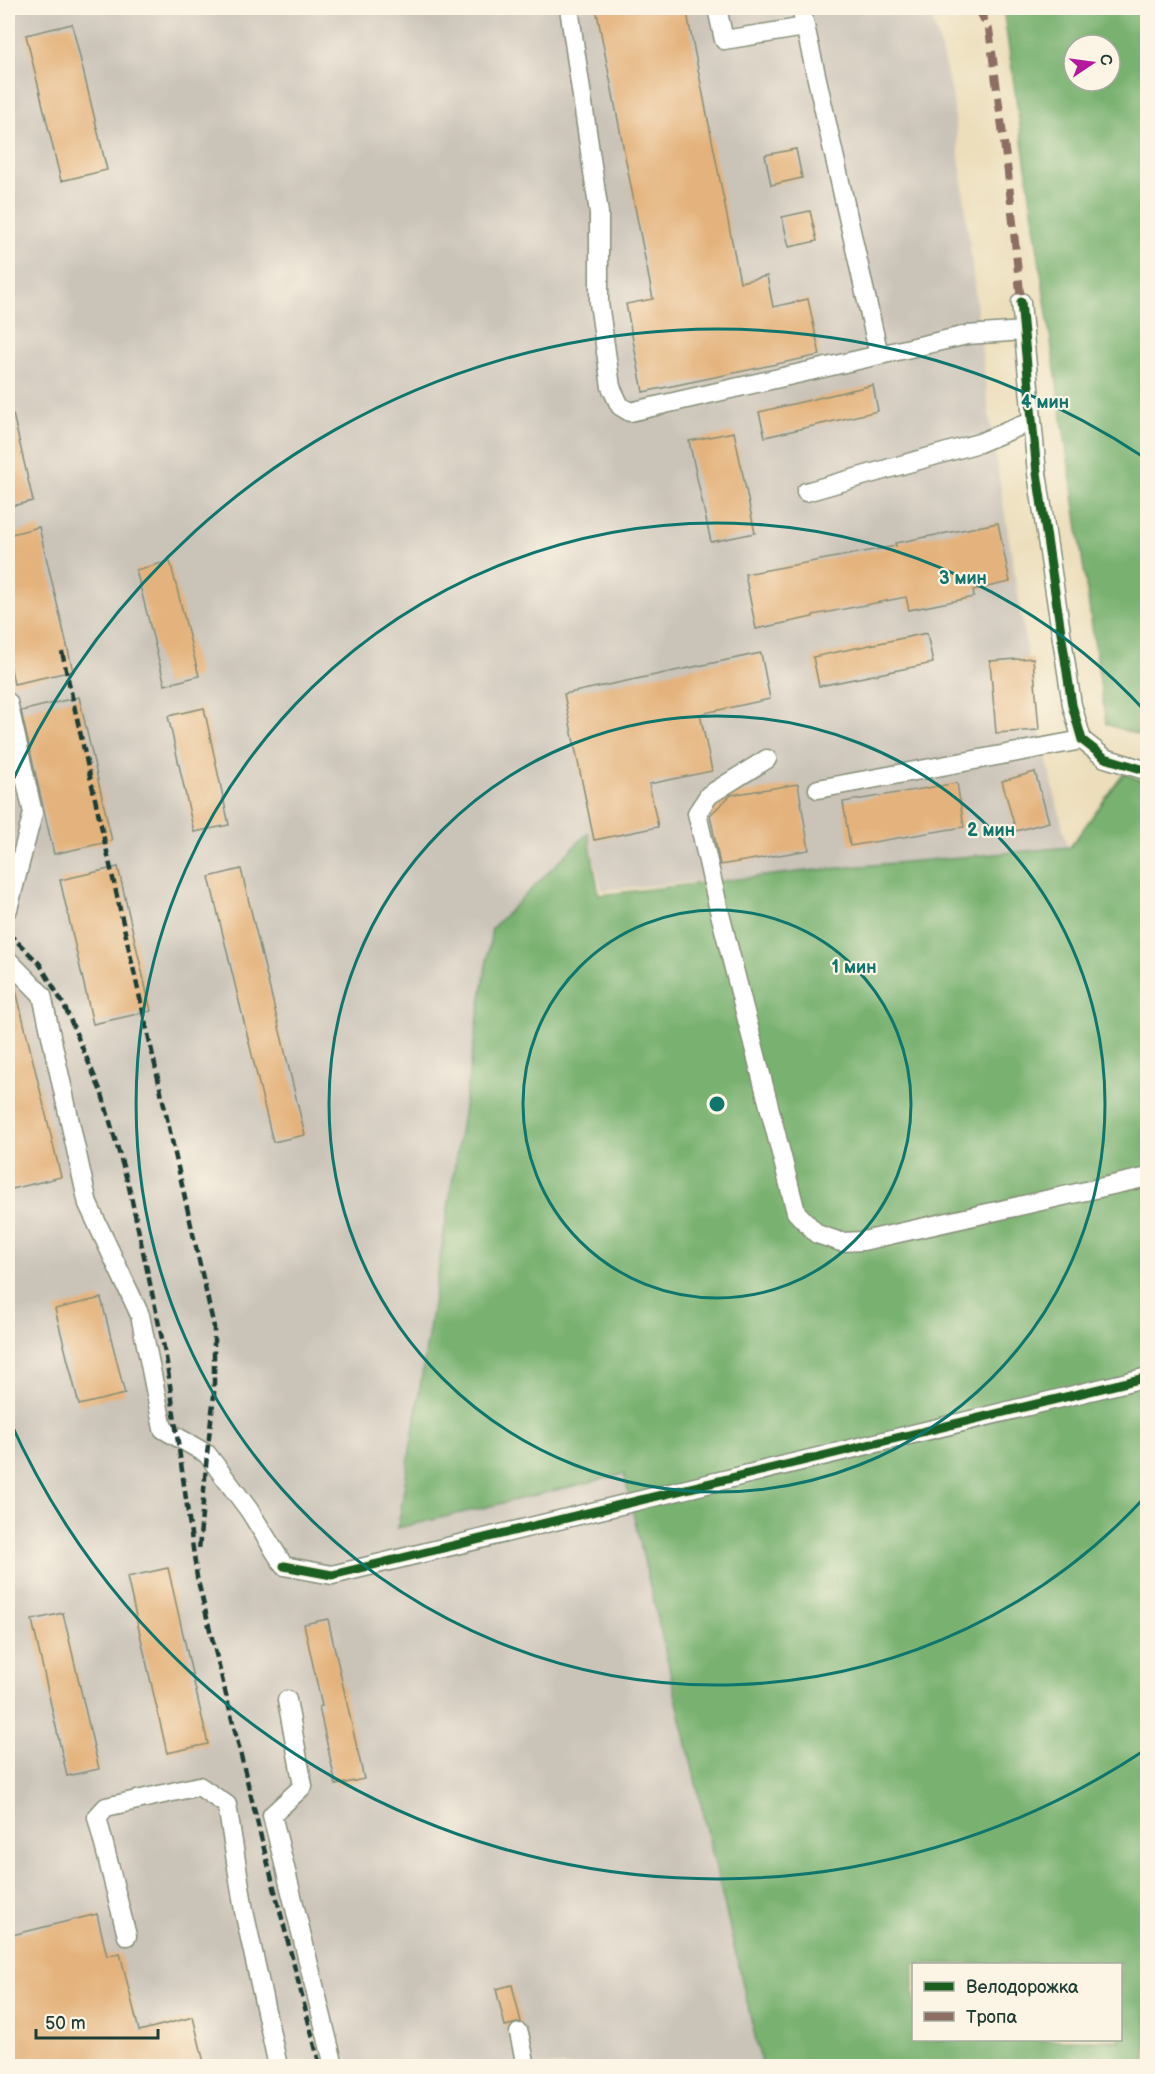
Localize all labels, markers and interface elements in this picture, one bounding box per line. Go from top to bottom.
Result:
north arrow [1062,33,1122,93]
text: С [1095,52,1116,68]
text: 4 мин [1021,392,1069,413]
text: 3 мин [939,568,987,589]
text: 2 мин [967,820,1015,841]
text: 1 мин [832,957,876,978]
centre of rings [707,1094,727,1114]
legend [912,1963,1122,2041]
text: Велодорожка [966,1977,1079,1998]
scale bar [36,2002,158,2040]
text: Тропа [966,2007,1017,2028]
text: 50 m [45,2013,86,2034]

